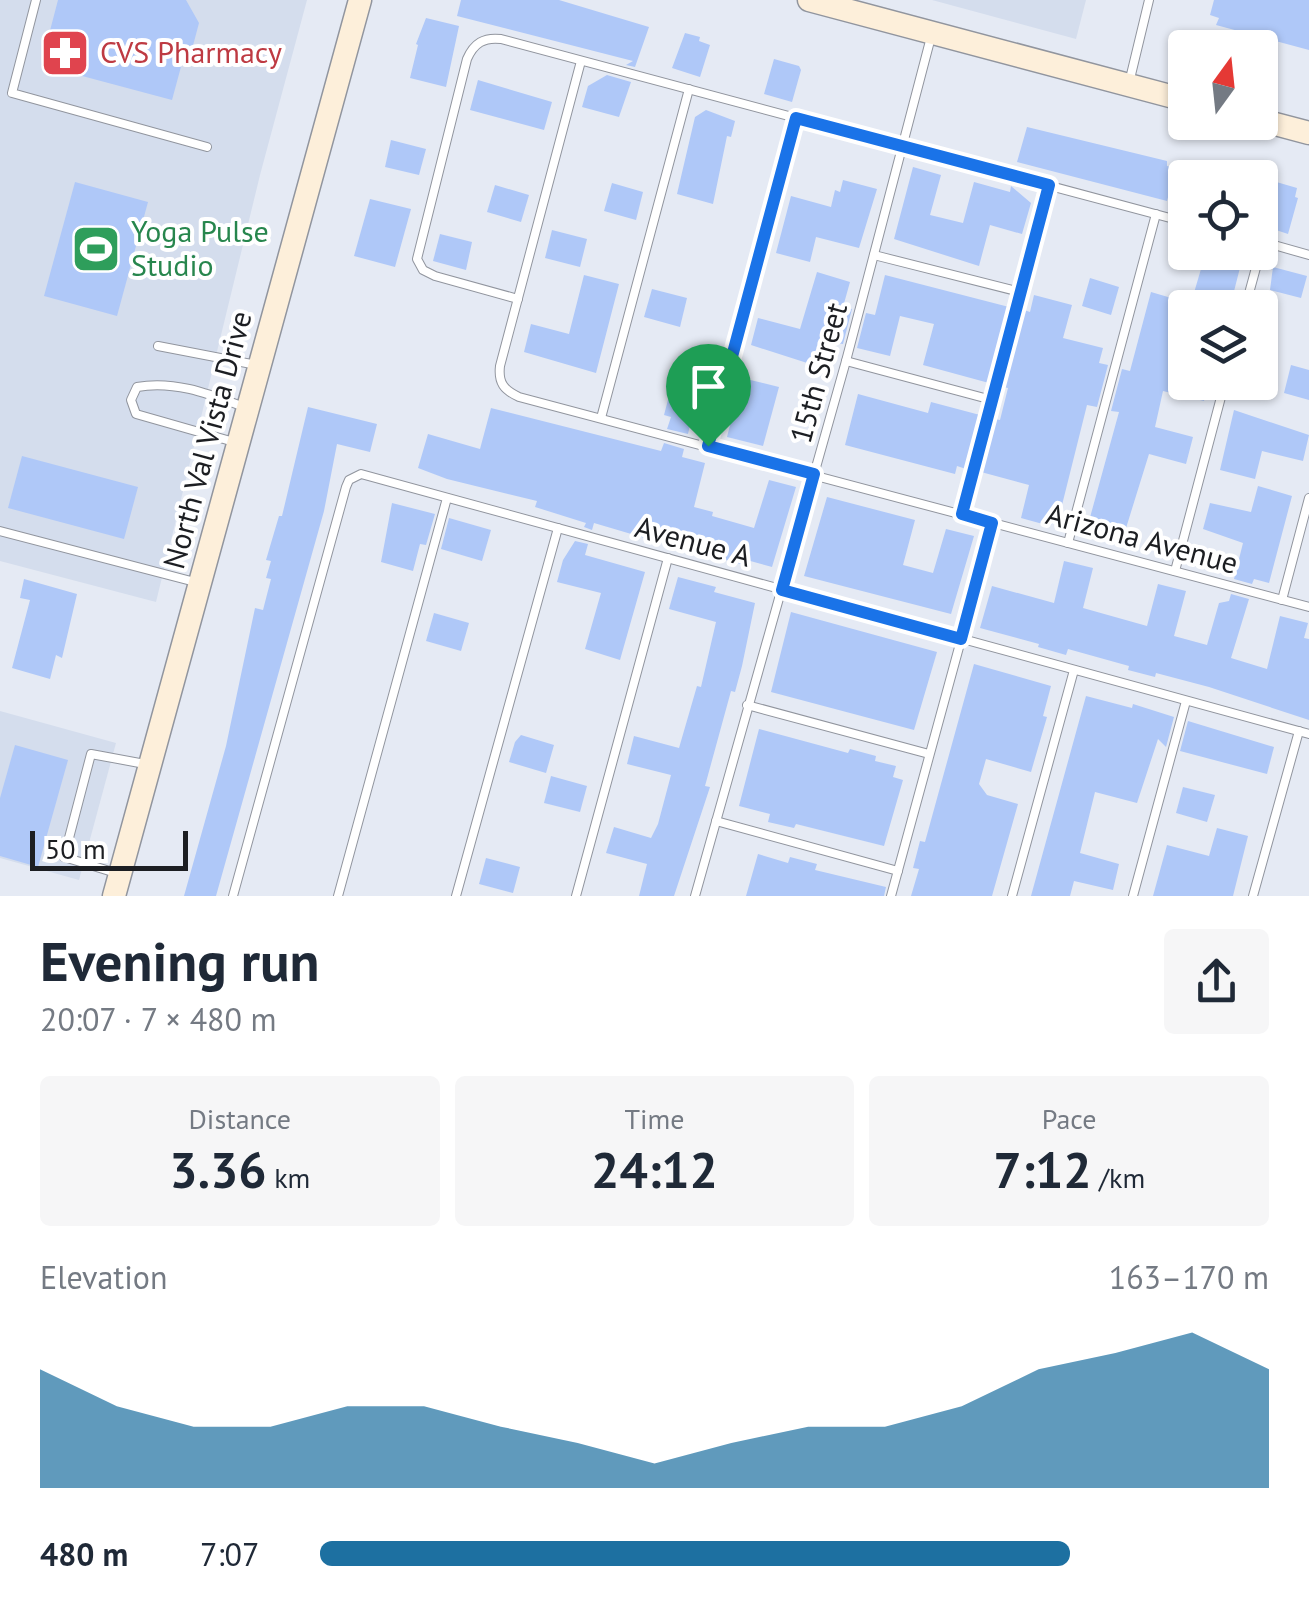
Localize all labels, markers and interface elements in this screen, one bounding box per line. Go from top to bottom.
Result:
pharmacy icon: CVS Pharmacy [39,27,91,79]
north arrow [1168,30,1278,140]
map controls [1168,30,1278,400]
place label: CVS Pharmacy [100,32,282,71]
button: locate [1168,160,1278,270]
place label: Yoga Pulse Studio [131,211,269,284]
sports icon: Yoga Pulse Studio [70,223,122,275]
button: layers [1168,290,1278,400]
street label: 15th Street [780,298,855,447]
street label: North Val Vista Drive [153,306,260,573]
pin [666,344,751,447]
icon: arrive [681,359,736,414]
street label: Arizona Avenue [1042,493,1243,582]
street label: Avenue A [631,506,756,575]
scale bar [30,826,188,870]
text: 50 m [45,830,106,867]
text: Evening run [40,925,320,996]
button: share [1164,929,1269,1034]
text: 20:07 · 7 × 480 m [40,998,276,1040]
text: Distance [189,1100,291,1137]
text: Time [624,1100,685,1137]
text: Pace [1042,1100,1097,1137]
text: 3.36 [169,1137,267,1202]
text: 24:12 [591,1137,718,1202]
text: 7:12 [993,1137,1092,1202]
text: km [267,1159,310,1196]
text: /km [1092,1159,1145,1196]
text: Elevation [40,1256,167,1298]
text: 163–170 m [1109,1256,1269,1298]
text: 480 m [40,1533,128,1575]
text: 7:07 [200,1533,259,1575]

